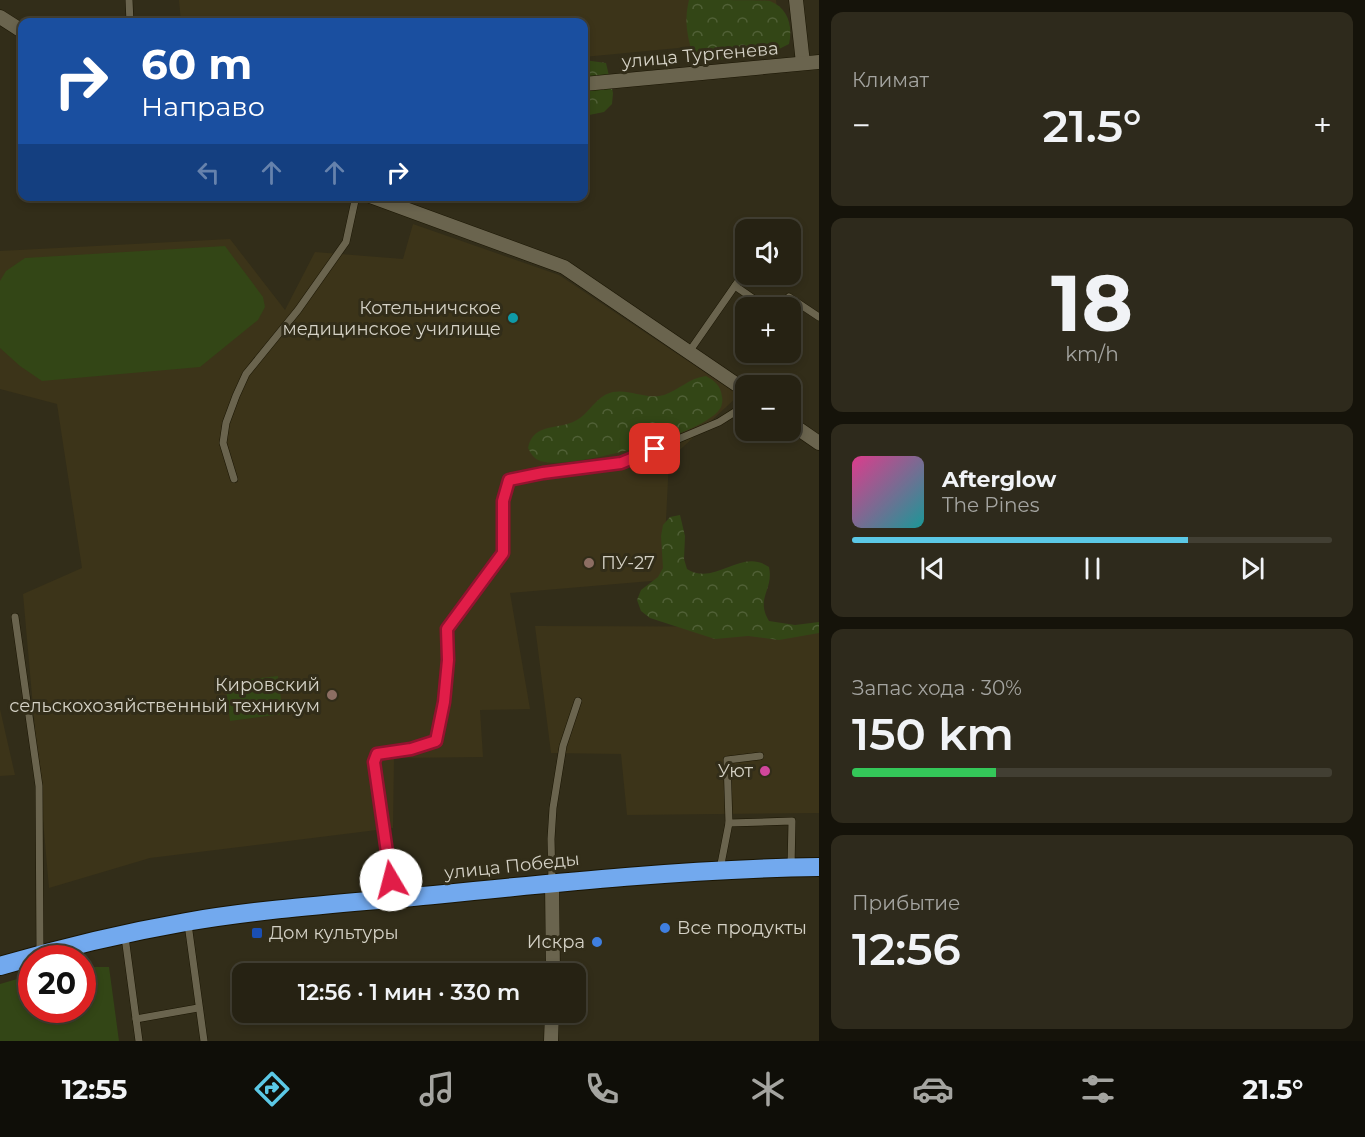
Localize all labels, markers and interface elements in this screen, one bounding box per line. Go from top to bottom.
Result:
street label: улица Тургенева [620,37,779,73]
text: 60 m [141,38,252,90]
icon: right [42,42,120,120]
text: Климат [852,68,929,92]
text: Направо [141,90,265,123]
text: 21.5° [1042,98,1142,153]
text: − [852,105,871,145]
text: + [1313,105,1332,145]
icon: left [192,156,225,189]
icon: ahead [255,156,288,189]
icon: ahead [318,156,351,189]
icon: right [381,156,414,189]
map controls [735,219,801,441]
button: sound [735,219,801,285]
text: 18 [1051,255,1133,351]
place label: Котельничское медицинское училище [283,297,501,340]
button: + [735,297,801,363]
marker: Котельничское медицинское училище [506,311,520,325]
text: km/h [1065,342,1119,366]
button: − [735,375,801,441]
pin [629,423,680,474]
icon: arrive [638,432,671,465]
text: Afterglow [942,466,1056,493]
text: The Pines [942,493,1039,517]
place label: ПУ-27 [601,552,655,574]
icon: previous [916,552,949,585]
icon: pause [1076,552,1109,585]
icon: next [1236,552,1269,585]
marker: ПУ-27 [582,556,596,570]
place label: Кировский сельскохозяйственный техникум [9,674,320,717]
text: Запас хода · 30% [852,676,1022,700]
marker: Кировский сельскохозяйственный техникум [325,688,339,702]
text: 150 km [852,706,1014,761]
place label: Уют [718,760,753,782]
marker: Уют [758,764,772,778]
position arrow [359,848,423,912]
street label: улица Победы [442,848,581,884]
text: Прибытие [852,891,960,915]
place label: Все продукты [677,917,807,939]
marker: Все продукты [658,921,672,935]
text: 12:56 [852,921,961,976]
place label: Дом культуры [269,922,399,944]
marker: Дом культуры [250,926,264,940]
place label: Искра [527,931,585,953]
marker: Искра [590,935,604,949]
speed limit sign: 20 [18,945,96,1023]
text: 12:56 · 1 мин · 330 m [298,979,520,1006]
icon: directions [251,1068,293,1110]
icon: music [416,1068,458,1110]
icon: phone [581,1068,623,1110]
icon: climate [747,1068,789,1110]
icon: car [912,1068,954,1110]
icon: filters [1077,1068,1119,1110]
text: 12:55 [62,1073,127,1106]
text: 21.5° [1243,1073,1303,1106]

